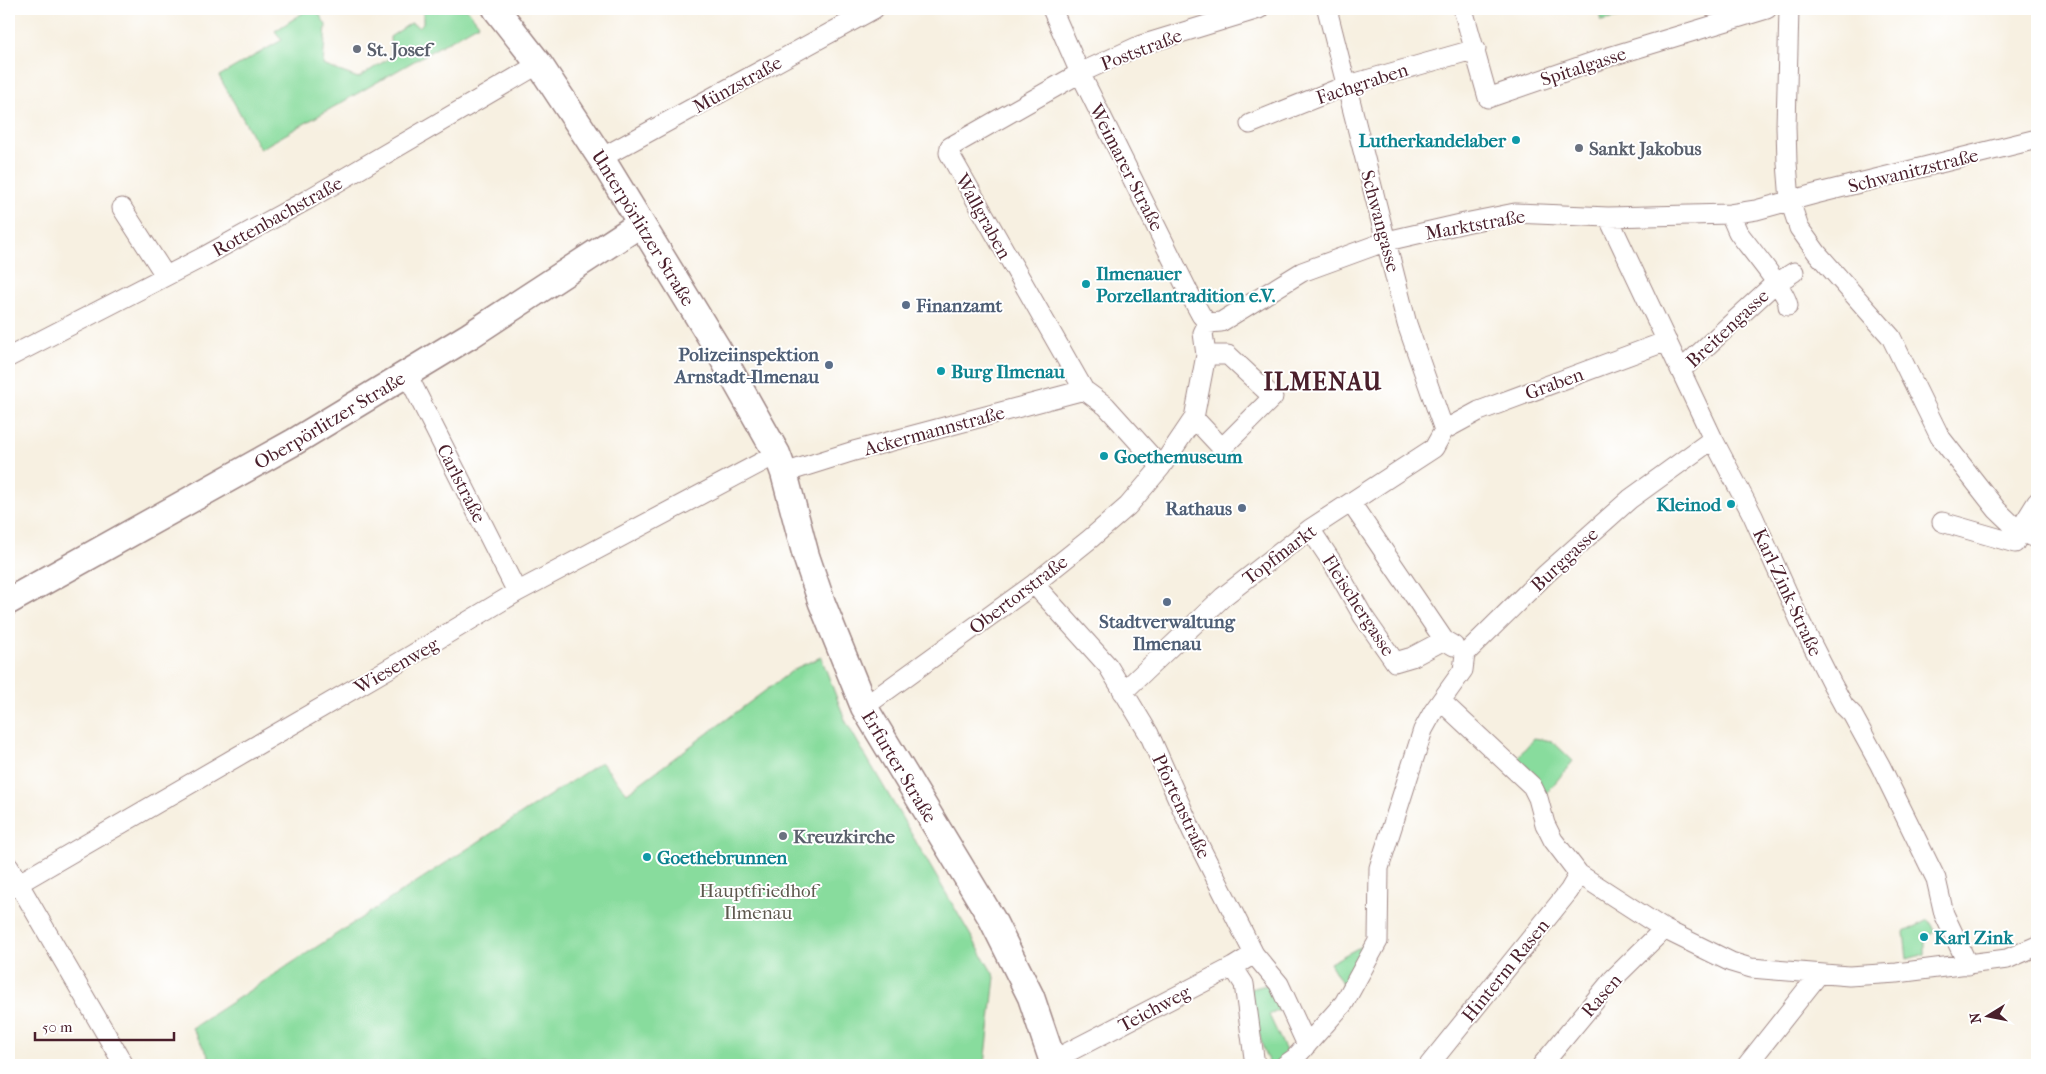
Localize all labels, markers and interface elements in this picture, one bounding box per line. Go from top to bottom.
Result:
street label: Poststraße [1098,24,1185,75]
place label: St. Josef [367,39,435,61]
marker: St. Josef [351,43,363,55]
street label: Spitalgasse [1538,43,1629,91]
street label: Münzstraße [689,52,786,118]
street label: Fachgraben [1314,59,1411,109]
street label: Weimarer Straße [1084,99,1168,235]
place label: Lutherkandelaber [1359,130,1507,152]
marker: Lutherkandelaber [1510,134,1522,146]
place label: Sankt Jakobus [1589,138,1701,160]
marker: Sankt Jakobus [1573,142,1585,154]
street label: Schwanitzstraße [1846,144,1981,198]
street label: Unterpörlitzer Straße [587,146,699,310]
street label: Schwangasse [1356,168,1404,275]
street label: Wallgraben [950,169,1016,263]
street label: Rottenbachstraße [209,172,346,262]
street label: Marktstraße [1423,205,1527,245]
place label: Ilmenauer Porzellantradition e.V. [1096,263,1276,307]
marker: Ilmenauer Porzellantradition e.V. [1080,278,1092,290]
street label: Breitengasse [1682,285,1774,373]
place label: Finanzamt [915,295,1002,317]
marker: Finanzamt [900,299,912,311]
place label: Polizeiinspektion Arnstadt-Ilmenau [674,344,820,388]
marker: Polizeiinspektion Arnstadt-Ilmenau [823,359,835,371]
place label: Burg Ilmenau [951,361,1065,383]
street label: Graben [1522,363,1587,405]
marker: Burg Ilmenau [935,365,947,377]
street label: Oberpörlitzer Straße [251,367,409,474]
district label: ILMENAU [1264,368,1382,396]
street label: Ackermannstraße [861,402,1007,461]
street label: Carlstraße [432,440,490,526]
place label: Goethemuseum [1114,446,1243,468]
marker: Goethemuseum [1098,450,1110,462]
place label: Kleinod [1656,494,1722,516]
place label: Rathaus [1165,498,1232,520]
marker: Kleinod [1725,498,1737,510]
marker: Rathaus [1236,502,1248,514]
street label: Topfmarkt [1239,520,1321,590]
street label: Burggasse [1527,523,1603,596]
street label: Karl-Zink-Straße [1748,525,1826,660]
street label: Obertorstraße [965,551,1072,639]
street label: Fleischergasse [1317,551,1399,660]
marker: Stadtverwaltung Ilmenau [1161,596,1173,608]
place label: Stadtverwaltung Ilmenau [1099,611,1236,655]
street label: Wiesenweg [350,632,443,699]
street label: Erfurter Straße [857,707,941,827]
street label: Pfortenstraße [1147,751,1215,862]
place label: Kreuzkirche [793,826,896,848]
marker: Kreuzkirche [777,830,789,842]
place label: Goethebrunnen [657,847,788,869]
marker: Goethebrunnen [641,851,653,863]
park label: Hauptfriedhof Ilmenau [699,880,820,924]
street label: Hinterm Rasen [1458,915,1554,1027]
place label: Karl Zink [1934,927,2015,949]
marker: Karl Zink [1918,931,1930,943]
street label: Rasen [1577,969,1627,1022]
street label: Teichweg [1115,980,1195,1037]
north arrow [1964,992,2014,1042]
scale bar [35,1009,174,1041]
text: N [1966,1011,1985,1025]
text: 50 m [42,1018,73,1036]

